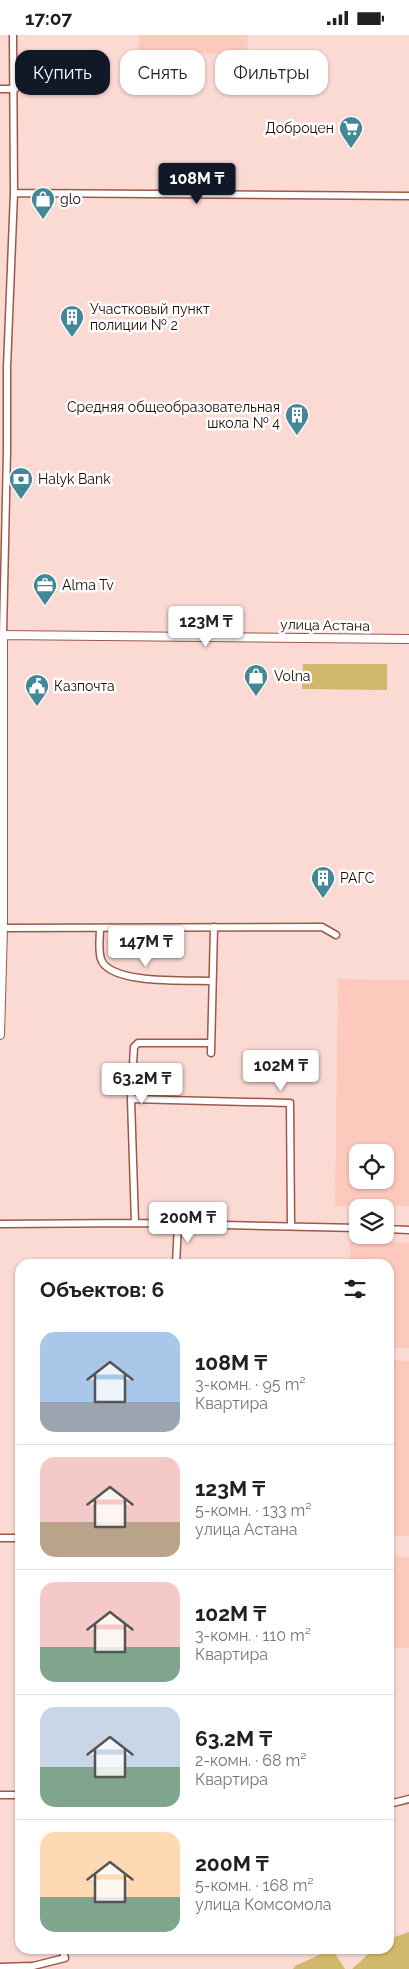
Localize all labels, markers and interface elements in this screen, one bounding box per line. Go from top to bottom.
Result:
text: 17:07 [25,7,72,29]
chip: Купить [15,50,110,95]
chip: Снять [120,50,205,95]
chip: Фильтры [215,50,328,95]
supermarket icon: Доброцен [338,115,364,149]
place label: Доброцен [265,120,334,136]
pin: 108M ₸ [156,163,238,205]
text: 108M ₸ [170,169,224,188]
shop icon: glo [30,186,56,220]
place label: glo [60,191,81,207]
place label: Участковый пункт полиции № 2 [90,301,210,333]
building icon: Участковый пункт полиции № 2 [59,304,85,338]
place label: Средняя общеобразовательная школа № 4 [67,399,280,431]
building icon: Средняя общеобразовательная школа № 4 [284,402,310,436]
bank icon: Halyk Bank [8,466,34,500]
place label: Halyk Bank [38,471,111,487]
office icon: Alma Tv [32,572,58,606]
place label: Alma Tv [62,577,114,593]
pin: 123M ₸ [165,605,247,648]
text: 123M ₸ [179,612,233,631]
street label: улица Астана [280,616,370,634]
shop icon: Volna [243,663,269,697]
place label: Volna [274,668,311,684]
public building icon: Казпочта [24,673,50,707]
place label: Казпочта [54,678,115,694]
building icon: РАГС [310,865,336,899]
place label: РАГС [340,870,375,886]
pin: 147M ₸ [105,925,187,968]
text: 147M ₸ [119,932,173,951]
pin: 102M ₸ [240,1049,322,1092]
text: 102M ₸ [254,1056,308,1075]
pin: 63.2M ₸ [96,1063,188,1105]
text: 63.2M ₸ [113,1069,171,1088]
map controls [349,1144,394,1244]
button: locate [349,1144,394,1189]
button: layers [349,1199,394,1244]
pin: 200M ₸ [147,1201,229,1244]
text: 200M ₸ [160,1208,216,1227]
icon: filters [341,1275,369,1303]
text: Объектов: 6 [40,1277,164,1302]
text: 108M ₸ [195,1350,267,1375]
icon: home [80,1352,140,1412]
text: 3-комн. · 95 m² [195,1375,306,1394]
text: Квартира [195,1394,268,1413]
text: 123M ₸ [195,1476,265,1501]
icon: home [80,1477,140,1537]
text: 5-комн. · 133 m² [195,1501,312,1520]
text: улица Астана [195,1520,298,1539]
text: 102M ₸ [195,1601,266,1626]
icon: home [80,1602,140,1662]
text: 3-комн. · 110 m² [195,1626,311,1645]
text: Квартира [195,1645,268,1664]
text: 63.2M ₸ [195,1726,272,1751]
icon: home [80,1727,140,1787]
text: 2-комн. · 68 m² [195,1751,306,1770]
text: Квартира [195,1770,268,1789]
text: 200M ₸ [195,1851,269,1876]
icon: home [80,1852,140,1912]
text: 5-комн. · 168 m² [195,1876,314,1895]
text: улица Комсомола [195,1895,332,1914]

